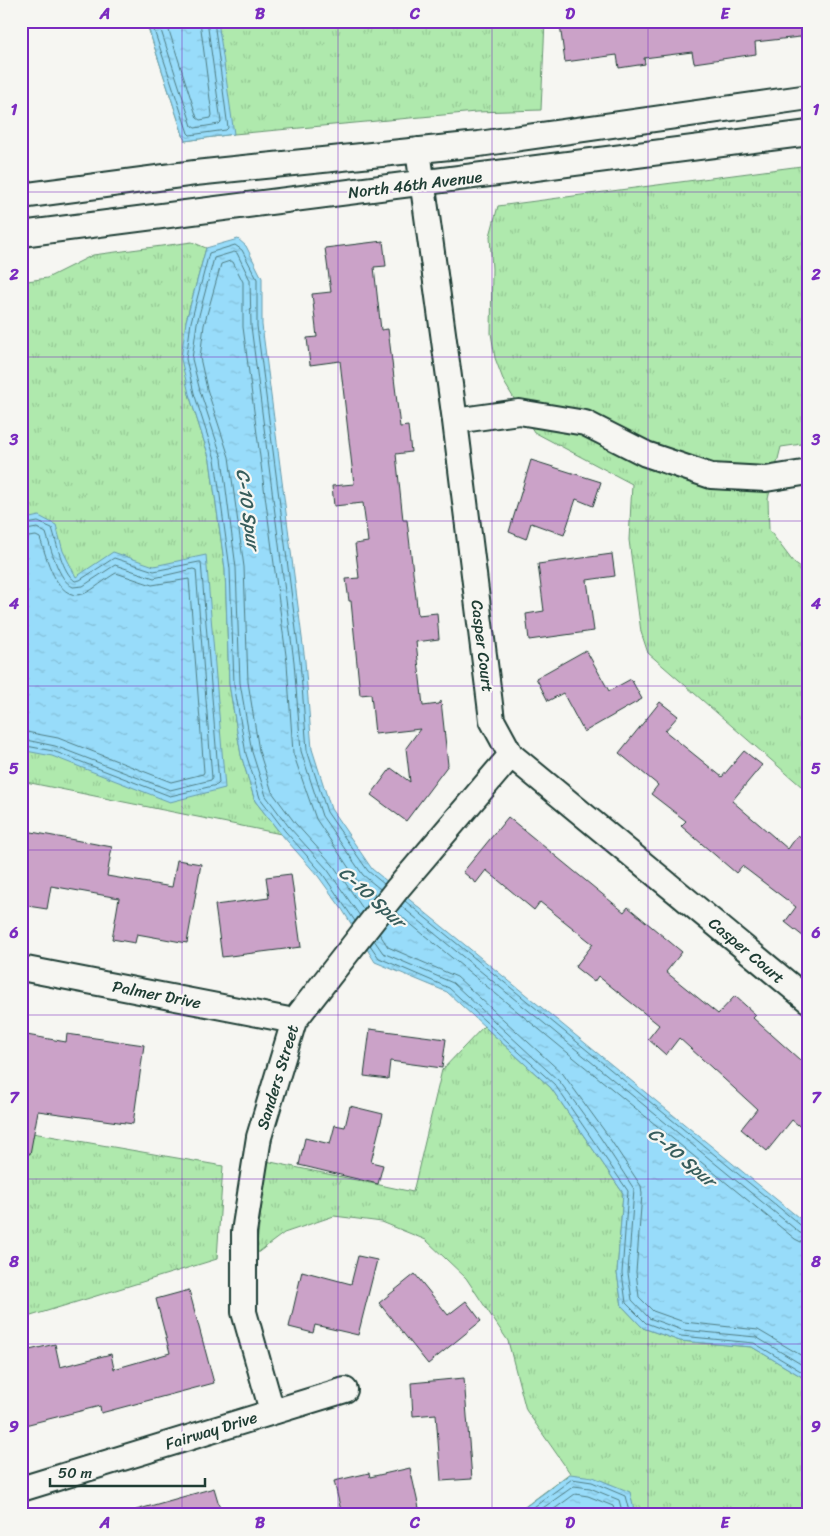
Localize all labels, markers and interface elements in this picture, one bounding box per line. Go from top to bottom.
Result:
text: A [99,0,110,28]
text: B [255,0,266,28]
text: C [409,0,421,28]
text: D [565,0,575,28]
text: E [721,0,731,28]
text: 1 [11,95,18,124]
text: 1 [813,95,820,124]
street label: North 46th Avenue [346,162,484,207]
text: 2 [8,260,19,289]
text: 2 [810,260,821,289]
text: 3 [9,425,19,454]
text: 3 [811,425,821,454]
water label: C-10 Spur [227,467,270,555]
text: 4 [8,589,19,618]
text: 4 [810,589,821,618]
street label: Casper Court [462,598,503,694]
text: 5 [9,754,19,783]
text: 5 [811,754,821,783]
water label: C-10 Spur [331,858,416,938]
street label: Casper Court [702,909,792,991]
text: 6 [8,918,19,947]
text: 6 [810,918,821,947]
street label: Palmer Drive [110,972,204,1017]
street label: Sanders Street [248,1021,307,1133]
text: 7 [9,1083,20,1112]
text: 7 [811,1083,822,1112]
water label: C-10 Spur [641,1119,726,1198]
text: 8 [8,1247,19,1276]
text: 8 [810,1247,821,1276]
street label: Fairway Drive [161,1403,261,1458]
text: 9 [9,1412,19,1441]
text: 9 [811,1412,821,1441]
scale bar [50,1456,205,1488]
text: 50 m [58,1460,93,1486]
text: A [99,1508,110,1536]
text: B [255,1508,266,1536]
text: C [409,1508,421,1536]
text: D [565,1508,575,1536]
text: E [721,1508,731,1536]

